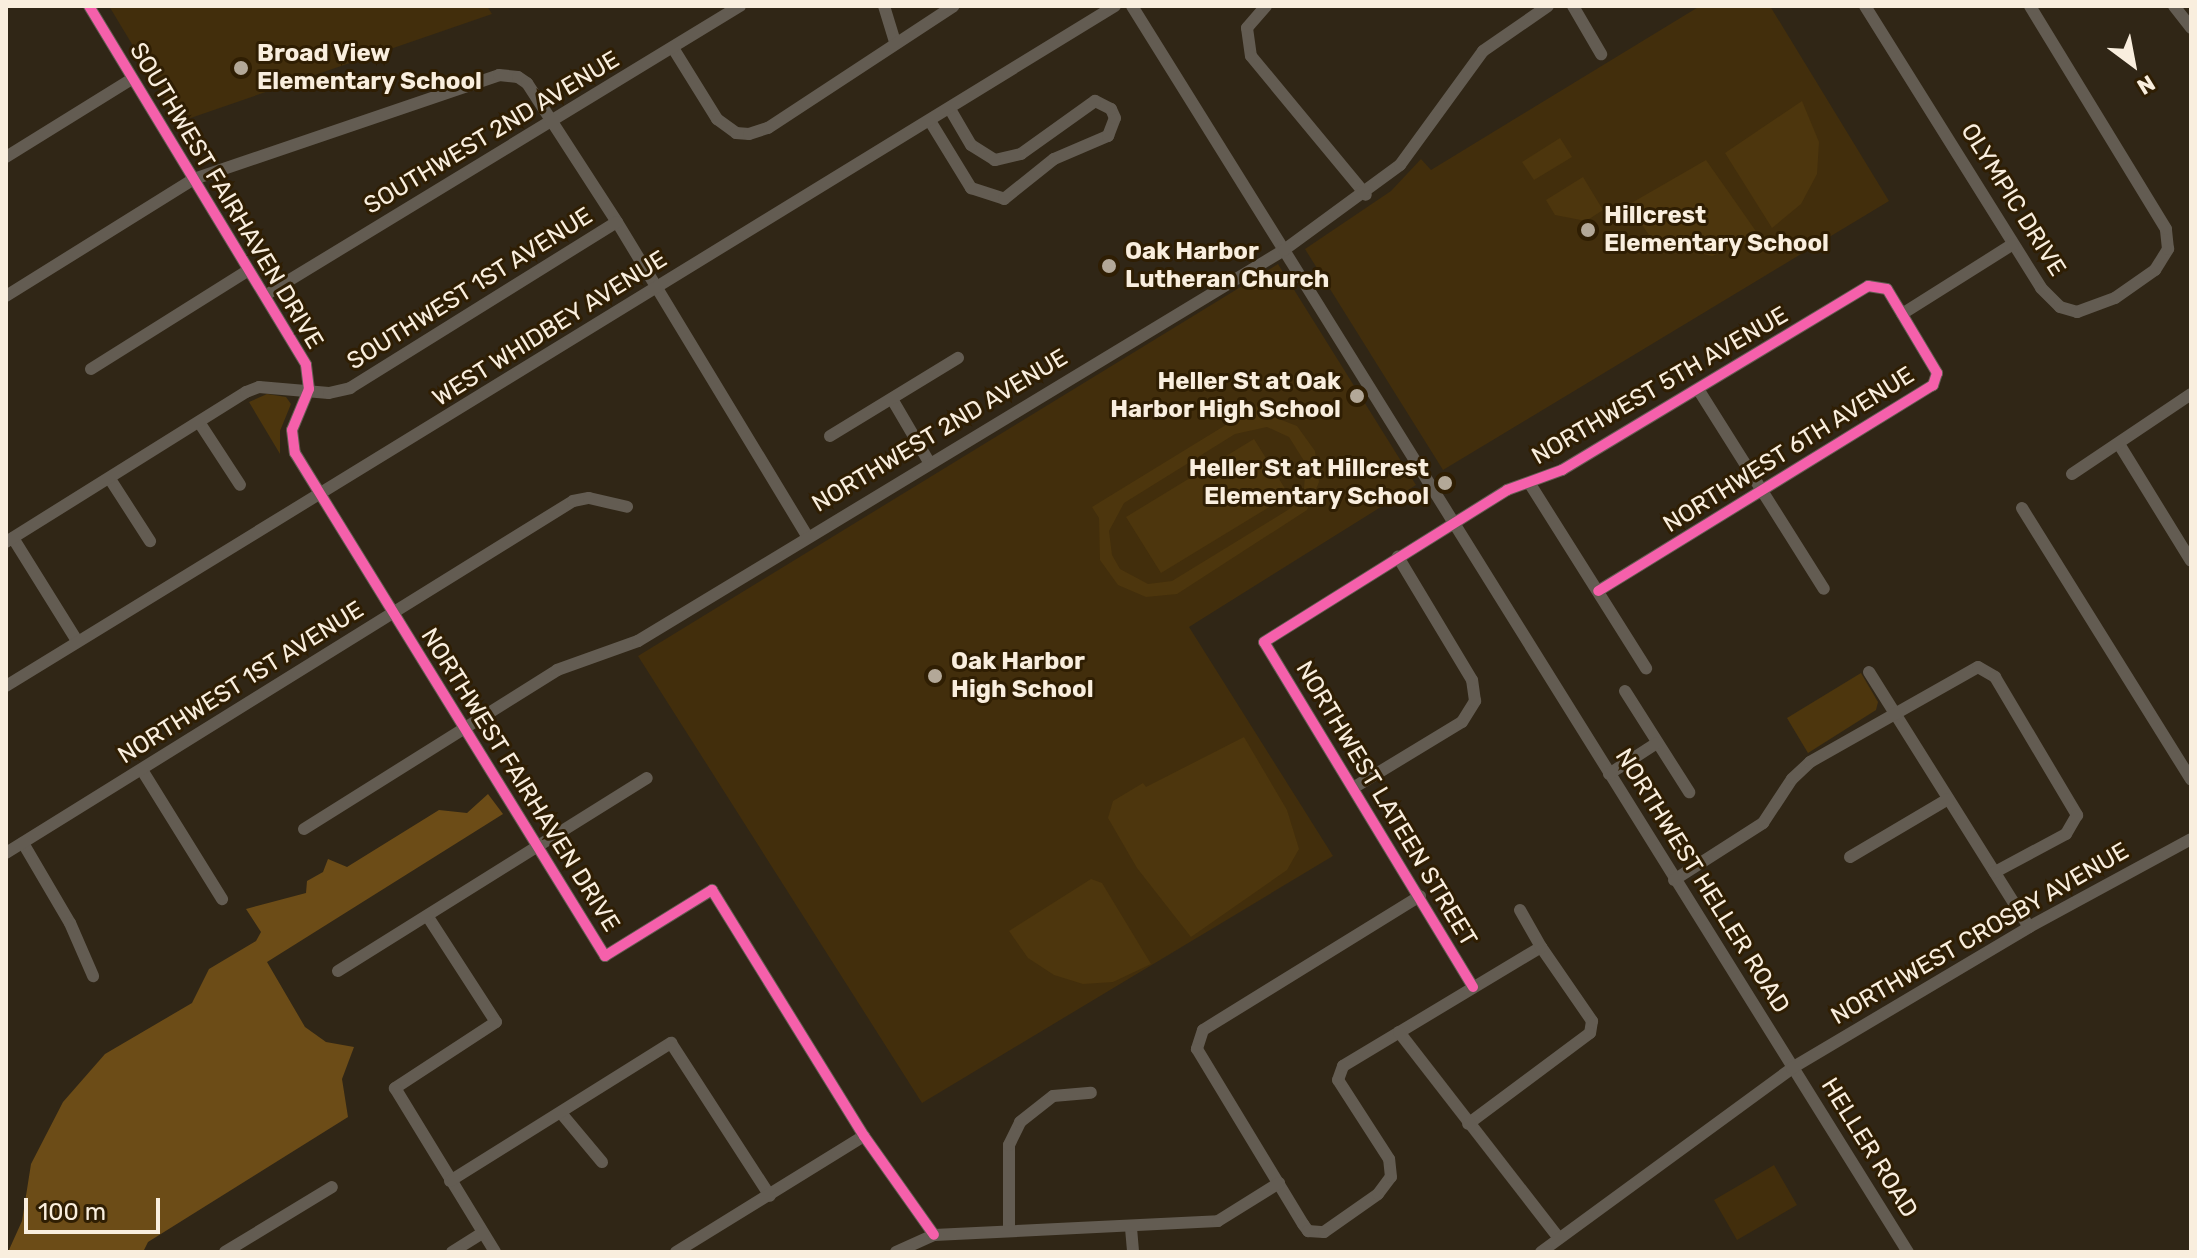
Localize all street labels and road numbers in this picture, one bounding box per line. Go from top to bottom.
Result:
street label: SOUTHWEST FAIRHAVEN DRIVE [123,37,329,355]
street label: SOUTHWEST 2ND AVENUE [359,45,625,221]
street label: OLYMPIC DRIVE [1955,118,2071,282]
street label: SOUTHWEST 1ST AVENUE [341,201,599,377]
street label: WEST WHIDBEY AVENUE [427,244,673,414]
street label: NORTHWEST 5TH AVENUE [1526,300,1794,472]
street label: NORTHWEST 2ND AVENUE [807,343,1073,519]
street label: NORTHWEST 6TH AVENUE [1658,361,1920,539]
street label: NORTHWEST 1ST AVENUE [112,595,370,771]
street label: NORTHWEST FAIRHAVEN DRIVE [414,623,626,937]
street label: NORTHWEST LATEEN STREET [1289,656,1483,952]
street label: NORTHWEST HELLER ROAD [1608,743,1796,1019]
street label: NORTHWEST CROSBY AVENUE [1825,836,2135,1032]
street label: HELLER ROAD [1815,1073,1923,1223]

